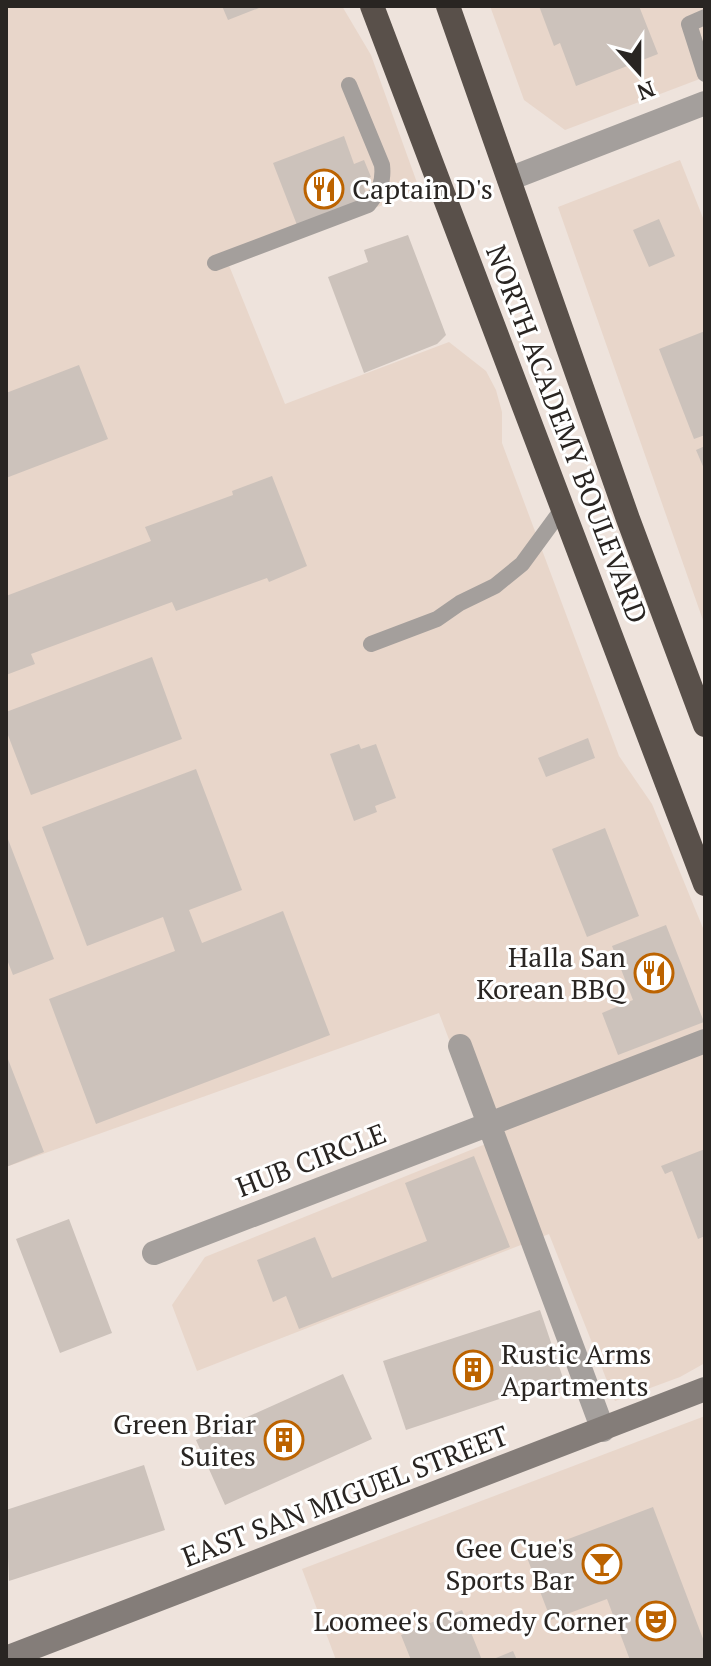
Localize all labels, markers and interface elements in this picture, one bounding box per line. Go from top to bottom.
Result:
north arrow [599,32,679,112]
text: N [633,75,659,108]
restaurant icon: Captain D's [303,168,345,210]
place label: Captain D's [352,170,493,207]
street label: NORTH ACADEMY BOULEVARD [478,239,657,628]
place label: Halla San Korean BBQ [476,938,627,1007]
restaurant icon: Halla San Korean BBQ [633,952,675,994]
street label: HUB CIRCLE [231,1114,391,1205]
place label: Rustic Arms Apartments [501,1335,651,1404]
building icon: Rustic Arms Apartments [452,1349,494,1391]
place label: Green Briar Suites [113,1405,256,1474]
street label: EAST SAN MIGUEL STREET [176,1416,513,1575]
building icon: Green Briar Suites [263,1419,305,1461]
place label: Gee Cue's Sports Bar [445,1529,574,1598]
bar icon: Gee Cue's Sports Bar [581,1543,623,1585]
theatre icon: Loomee's Comedy Corner [635,1600,677,1642]
place label: Loomee's Comedy Corner [313,1602,628,1639]

